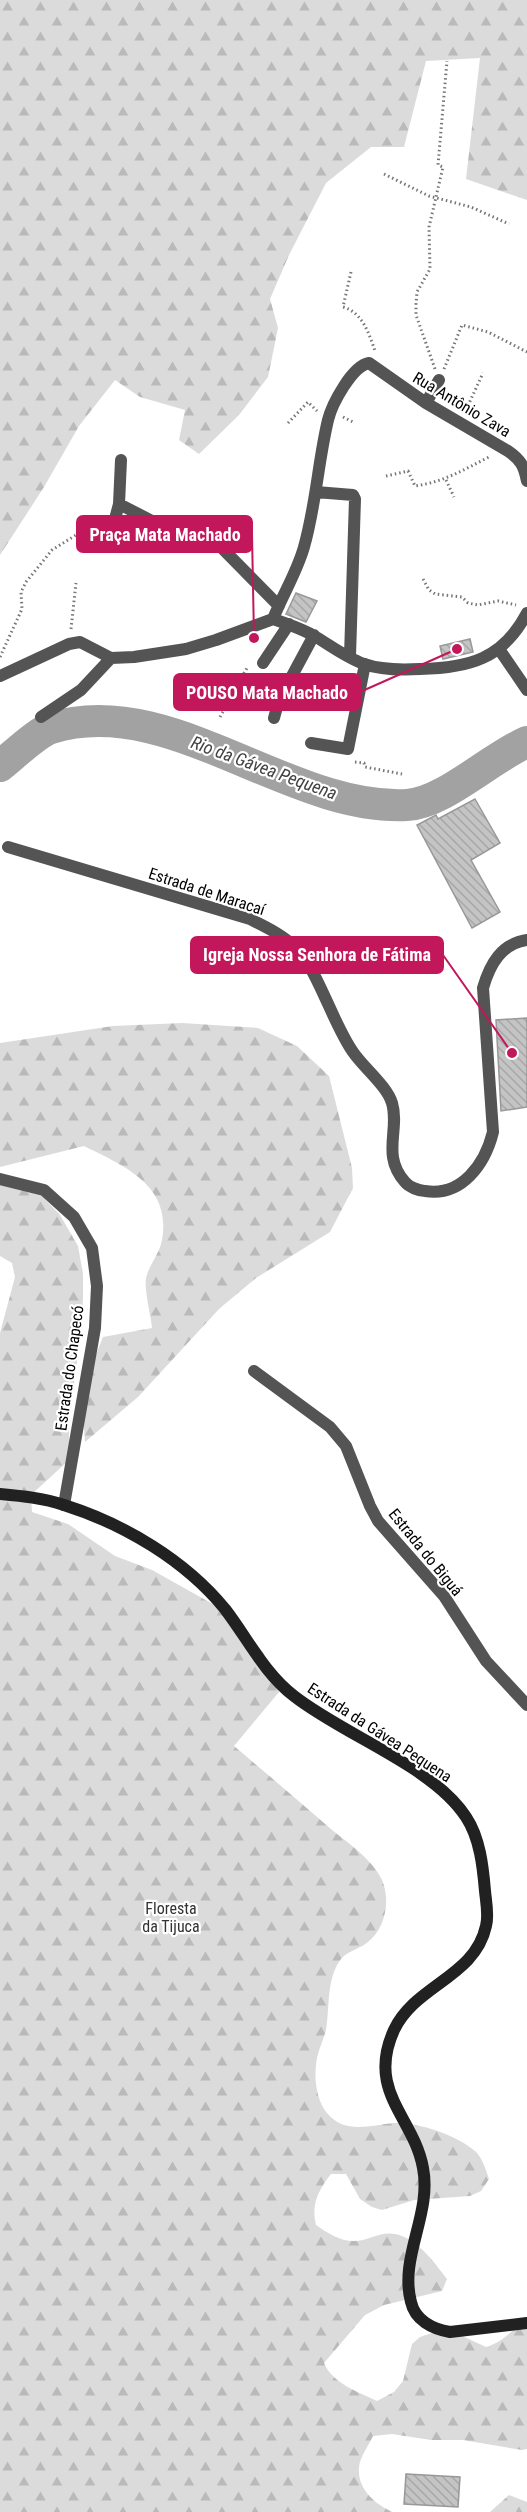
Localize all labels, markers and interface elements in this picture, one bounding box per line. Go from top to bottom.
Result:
street label: Rua Antônio Zava [409,368,514,441]
callout: Praça Mata Machado [77,516,252,552]
text: Praça Mata Machado [89,524,241,545]
callout: POUSO Mata Machado [174,674,360,710]
text: POUSO Mata Machado [186,682,348,703]
water label: Rio da Gávea Pequena [188,731,340,804]
street label: Estrada de Maracaí [146,864,269,920]
callout: Igreja Nossa Senhora de Fátima [191,937,443,973]
text: Igreja Nossa Senhora de Fátima [203,944,431,965]
street label: Estrada do Chapecó [51,1304,88,1432]
street label: Estrada do Biguá [385,1505,467,1600]
street label: Estrada da Gávea Pequena [304,1679,455,1786]
park label: Floresta da Tijuca [142,1899,200,1936]

